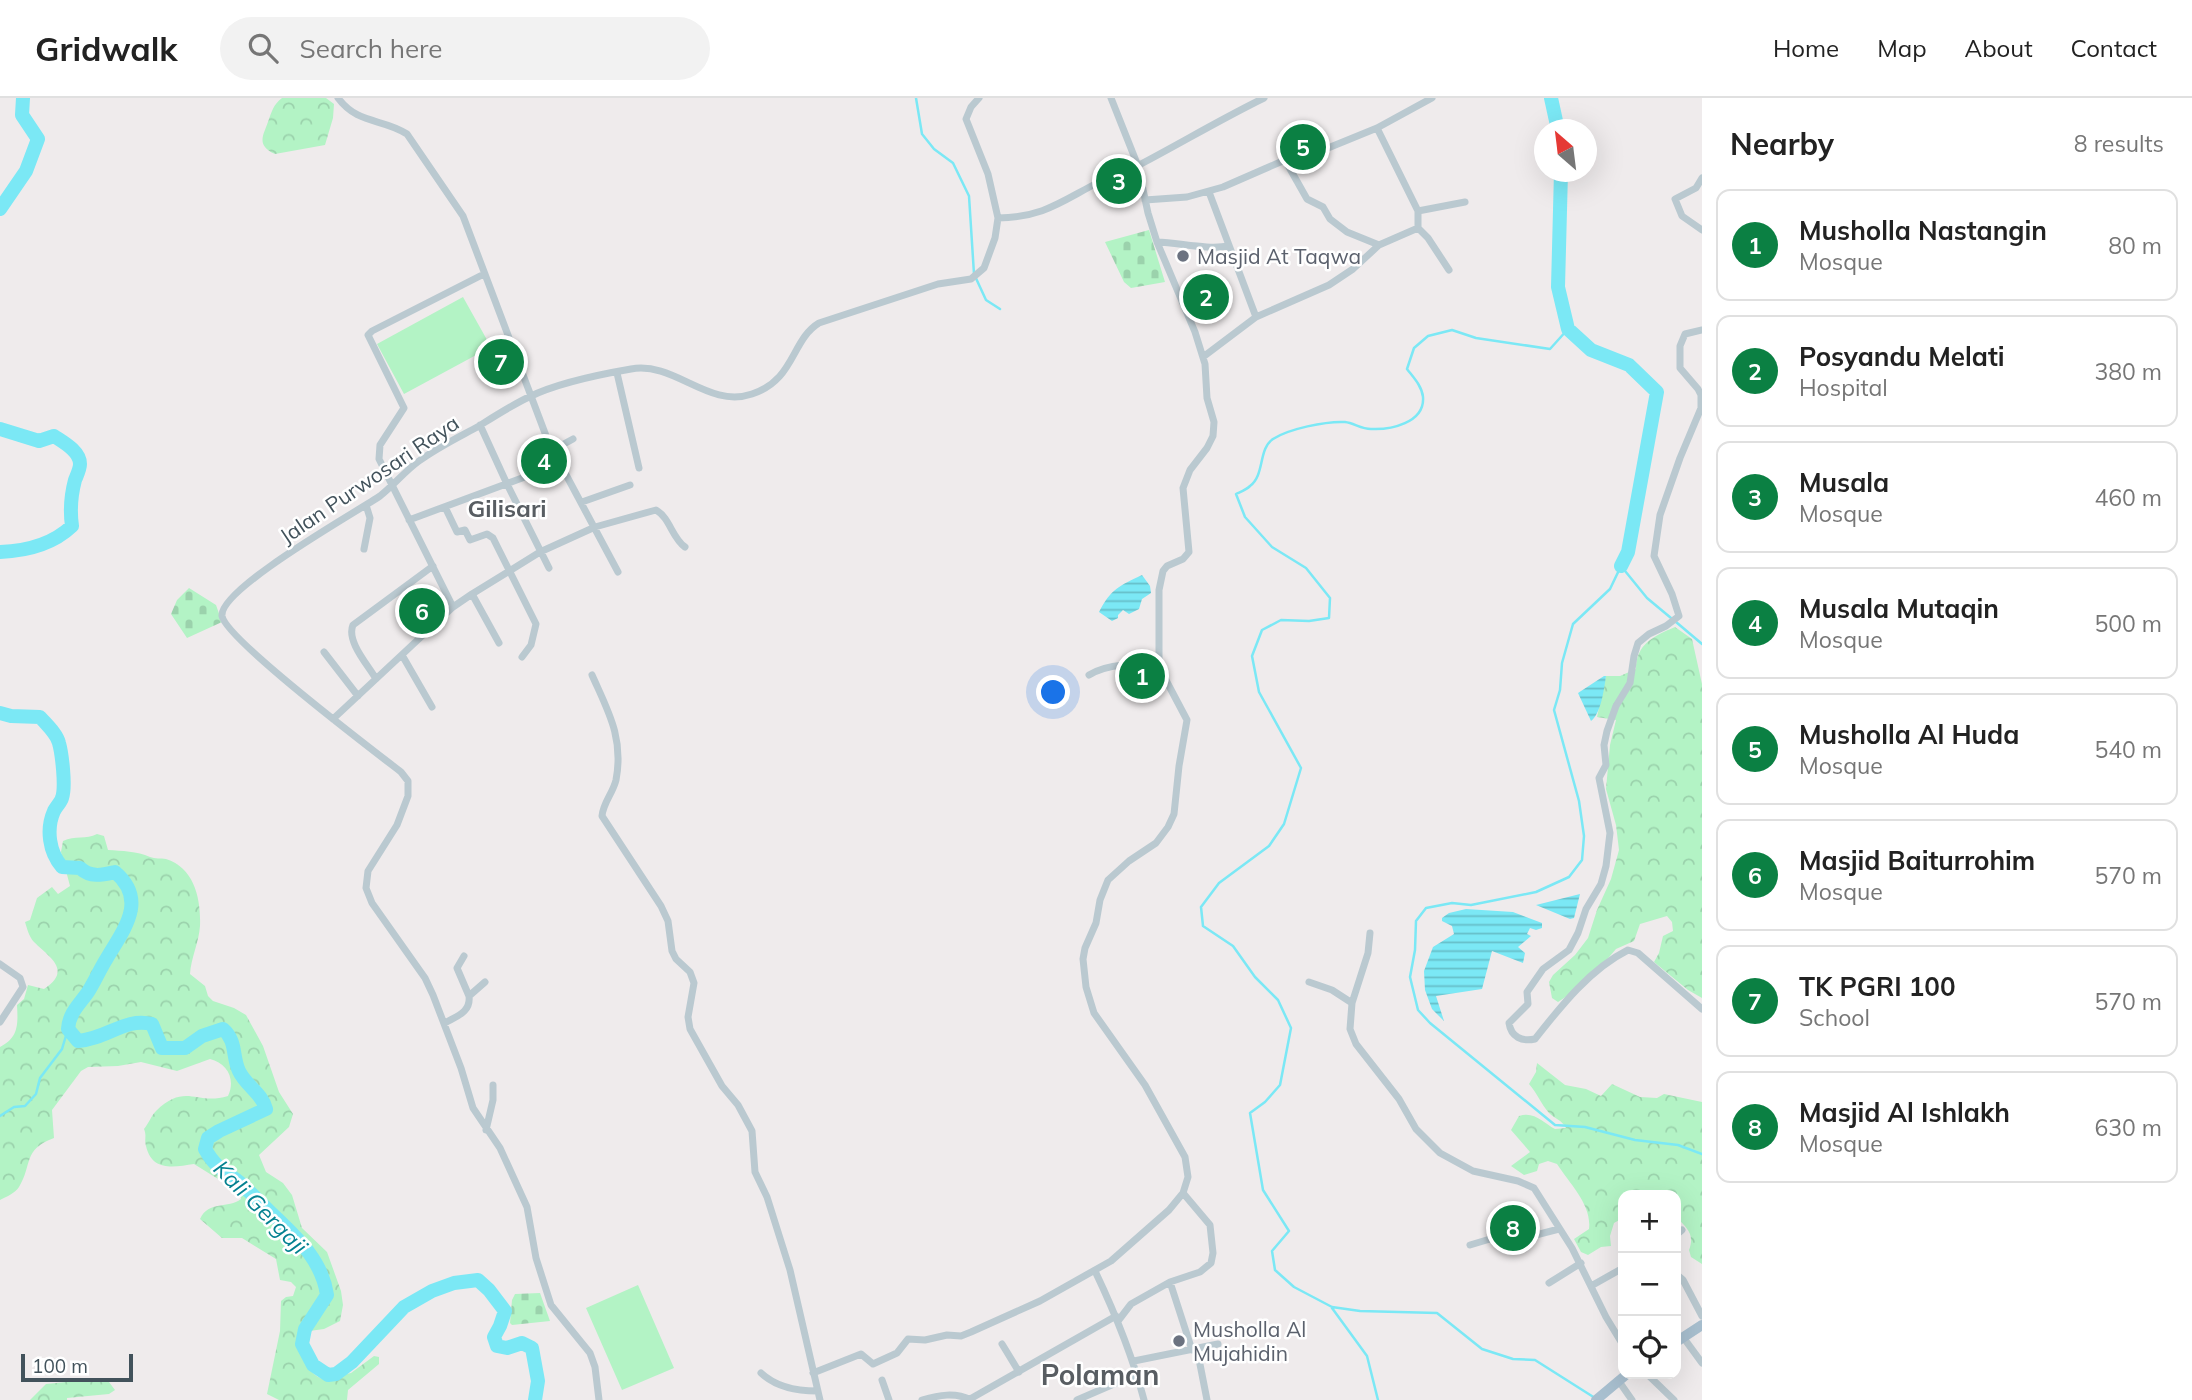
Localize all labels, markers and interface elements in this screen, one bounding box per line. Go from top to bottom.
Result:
search box [220,17,710,80]
text: Gridwalk [35,28,178,69]
icon: search [244,29,282,67]
text: Search here [300,32,442,65]
text: Home [1773,33,1839,63]
text: Map [1877,33,1927,63]
text: About [1965,33,2033,63]
text: Contact [2071,33,2157,63]
north arrow [1534,119,1597,182]
pin: 5 [1280,121,1326,173]
text: Nearby [1730,125,1834,163]
text: 8 results [2074,129,2164,158]
pin: 3 [1096,155,1142,207]
text: Musholla Nastangin [1799,214,2047,247]
text: 1 [1748,231,1762,260]
text: 80 m [2108,231,2162,260]
place label: Masjid At Taqwa [1197,243,1361,269]
text: Mosque [1799,247,1883,276]
marker: Masjid At Taqwa [1175,248,1191,264]
pin: 2 [1183,271,1229,323]
pin: 7 [478,336,524,388]
text: Posyandu Melati [1799,340,2005,373]
text: 2 [1748,357,1762,386]
text: 380 m [2094,357,2162,386]
text: Hospital [1799,373,1888,402]
street label: Jalan Purwosari Raya [274,409,464,549]
pin: 4 [521,435,567,487]
text: Musala [1799,466,1889,499]
text: 3 [1748,483,1762,512]
text: 460 m [2094,483,2162,512]
district label: Gilisari [467,493,547,523]
text: Mosque [1799,499,1883,528]
pin: 6 [399,585,445,637]
text: Musala Mutaqin [1799,592,1999,625]
text: 4 [1748,609,1762,638]
text: 500 m [2094,609,2162,638]
text: Mosque [1799,625,1883,654]
pin: 1 [1119,650,1165,702]
your location [1036,675,1070,709]
text: Musholla Al Huda [1799,718,2019,751]
text: 5 [1748,735,1762,764]
text: 540 m [2094,735,2162,764]
text: Mosque [1799,751,1883,780]
text: Masjid Baiturrohim [1799,844,2035,877]
text: 6 [1748,861,1762,890]
text: 570 m [2094,861,2162,890]
text: Mosque [1799,877,1883,906]
text: TK PGRI 100 [1799,970,1956,1003]
text: 7 [1748,987,1762,1016]
text: 570 m [2094,987,2162,1016]
text: School [1799,1003,1870,1032]
text: Masjid Al Ishlakh [1799,1096,2010,1129]
text: 8 [1748,1113,1762,1142]
text: 630 m [2094,1113,2162,1142]
text: Mosque [1799,1129,1883,1158]
water label: Kali Gergaji [208,1154,315,1261]
map controls [1618,1190,1681,1379]
button: + [1618,1190,1681,1253]
pin: 8 [1490,1202,1536,1254]
button: − [1618,1253,1681,1316]
place label: Musholla Al Mujahidin [1193,1316,1306,1366]
button: locate [1618,1316,1681,1379]
marker: Musholla Al Mujahidin [1171,1333,1187,1349]
scale bar [21,1351,133,1383]
text: 100 m [32,1354,88,1378]
district label: Polaman [1041,1357,1159,1392]

